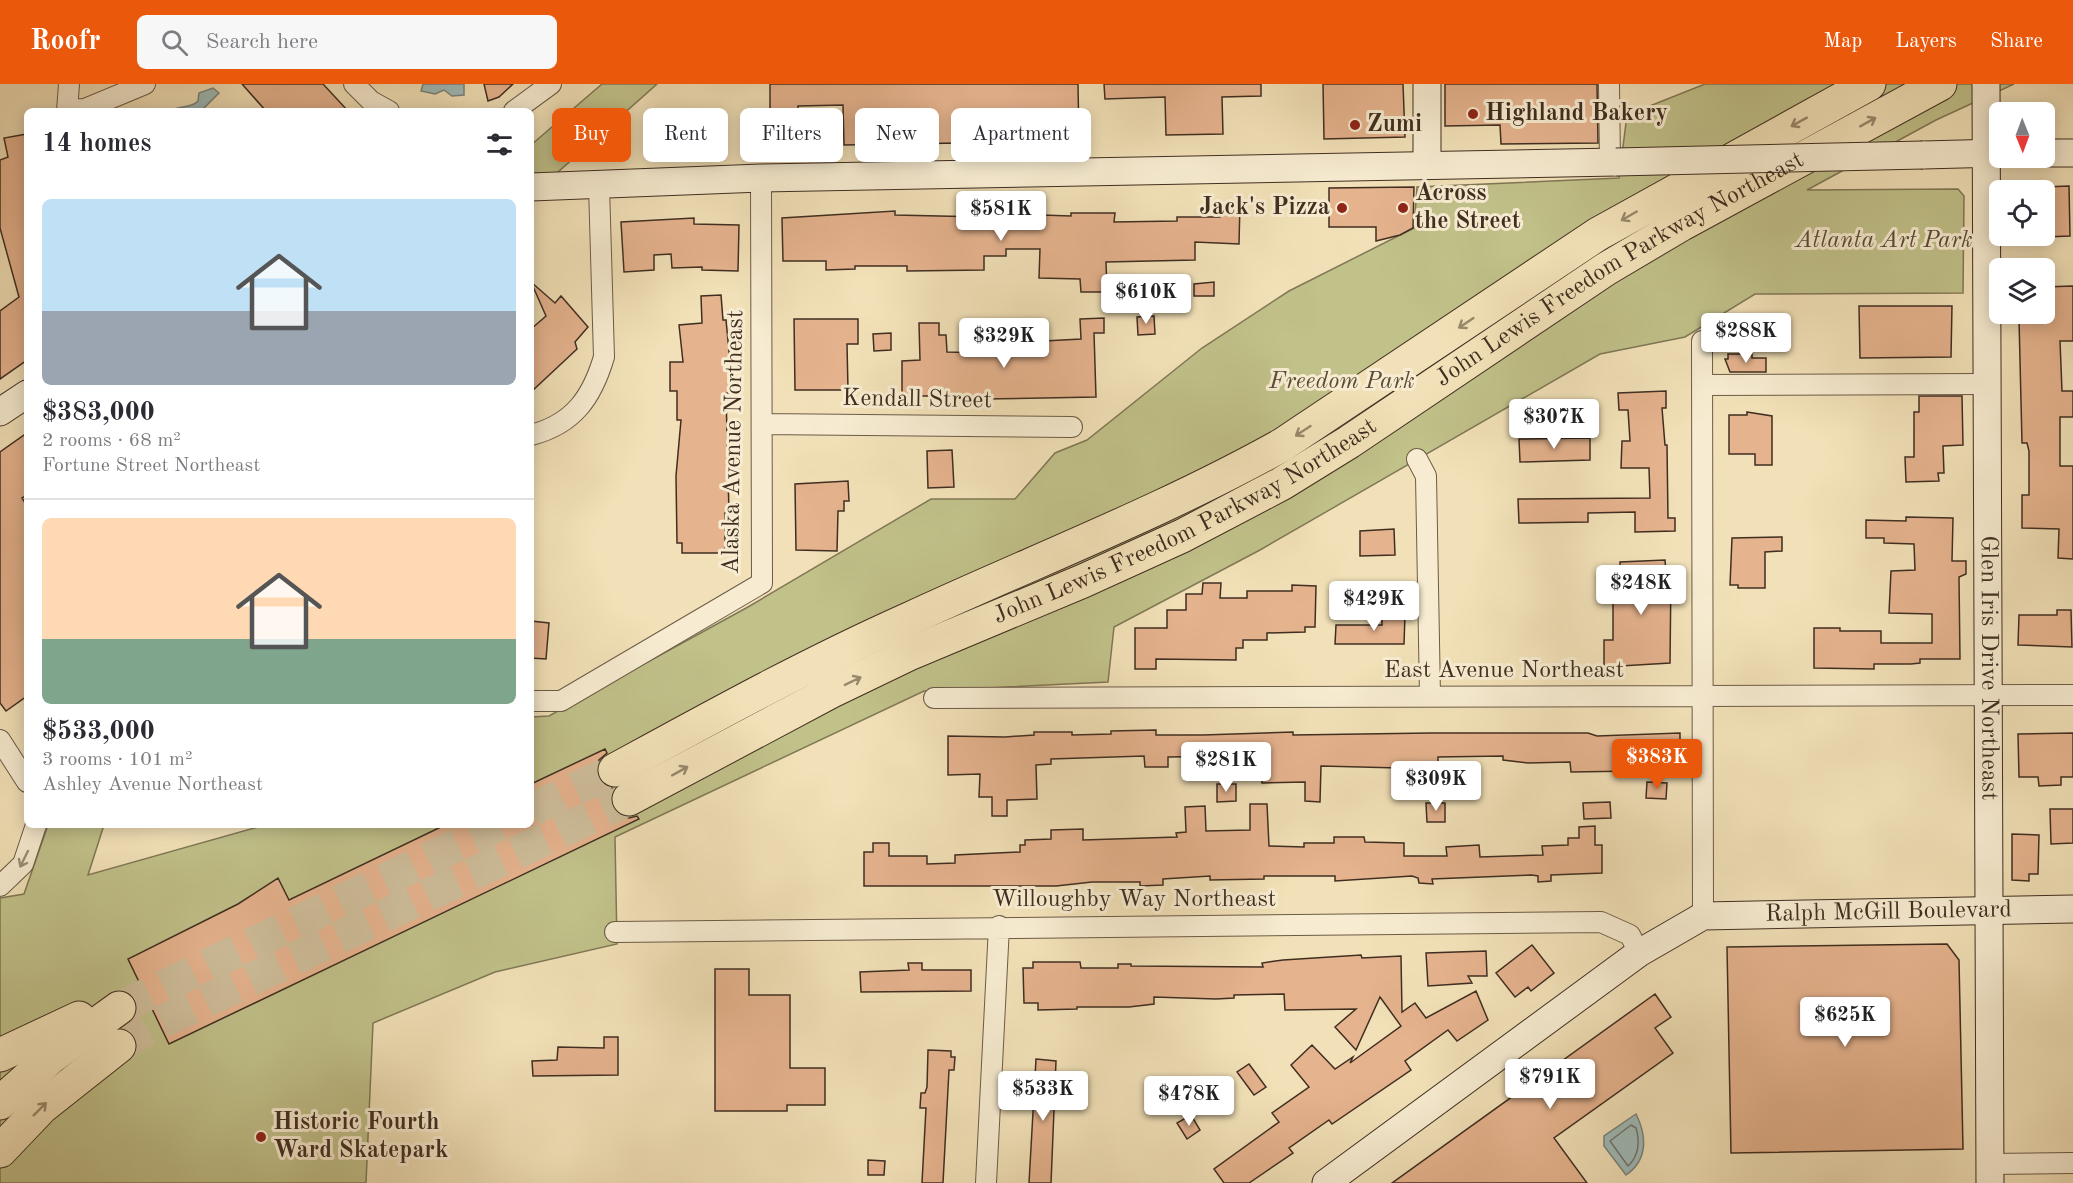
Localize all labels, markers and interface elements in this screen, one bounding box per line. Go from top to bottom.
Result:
search box [137,15,557,69]
icon: search [158,26,191,59]
text: Roofr [30,28,101,56]
text: Search here [206,31,318,53]
text: Map [1823,31,1862,52]
text: Layers [1895,31,1957,52]
text: Share [1990,31,2043,52]
place label: Highland Bakery [1485,102,1668,126]
north arrow [1989,102,2055,168]
map controls [1989,102,2055,324]
marker: Highland Bakery [1466,107,1480,121]
chip: Buy [552,108,631,162]
chip: Rent [643,108,728,162]
chip: Filters [740,108,843,162]
chip: New [855,108,939,162]
chip: Apartment [951,108,1091,162]
place label: Zumi [1367,113,1422,137]
one-way arrow [1859,116,1876,128]
one-way arrow [1791,117,1809,128]
marker: Zumi [1348,118,1362,132]
icon: filters [483,128,516,161]
text: 14 homes [42,131,151,157]
street label: John Lewis Freedom Parkway Northeast [1432,148,1808,392]
button: locate [1989,180,2055,246]
place label: Across the Street [1415,182,1521,234]
pin: $581K [959,191,1043,242]
place label: Jack's Pizza [1199,196,1330,220]
text: $581K [970,200,1032,220]
marker: Jack's Pizza [1335,201,1349,215]
marker: Across the Street [1396,201,1410,215]
one-way arrow [1621,211,1638,223]
park label: Atlanta Art Park [1793,229,1973,253]
icon: home [225,238,333,346]
button: layers [1989,258,2055,324]
pin: $610K [1104,274,1188,325]
text: $610K [1115,283,1177,303]
street label: Alaska Avenue Northeast [720,310,748,574]
pin: $288K [1704,313,1788,364]
one-way arrow [1458,317,1474,329]
pin: $329K [962,318,1046,369]
text: $288K [1715,322,1777,342]
text: $329K [973,327,1035,347]
park label: Freedom Park [1268,370,1415,394]
street label: Kendall Street [842,387,992,413]
pin: $307K [1512,399,1596,450]
text: $383,000 [42,400,155,426]
text: $307K [1523,408,1585,428]
street label: John Lewis Freedom Parkway Northeast [990,415,1381,629]
one-way arrow [1295,425,1312,437]
text: 2 rooms · 68 m² [42,431,181,451]
text: Fortune Street Northeast [42,456,260,476]
street label: Glen Iris Drive Northeast [1976,535,2001,801]
icon: home [225,557,333,665]
pin: $248K [1599,565,1683,616]
text: $248K [1610,574,1672,594]
pin: $429K [1332,581,1416,632]
text: $429K [1343,590,1405,610]
street label: East Avenue Northeast [1384,659,1624,683]
one-way arrow [844,674,862,686]
text: $533,000 [42,719,155,745]
pin: $383K [1615,739,1699,790]
pin: $281K [1184,742,1268,793]
text: $383K [1626,748,1688,768]
text: 3 rooms · 101 m² [42,750,192,770]
text: $281K [1195,751,1257,771]
pin: $309K [1394,761,1478,812]
one-way arrow [671,765,689,776]
text: $309K [1405,770,1467,790]
text: Ashley Avenue Northeast [42,775,263,795]
one-way arrow [17,850,29,868]
street label: Willoughby Way Northeast [992,888,1276,912]
street label: Ralph McGill Boulevard [1765,898,2012,927]
pin: $625K [1803,997,1887,1048]
text: $625K [1814,1006,1876,1026]
pin: $791K [1508,1059,1592,1110]
text: $791K [1519,1068,1581,1088]
pin: $533K [1001,1071,1085,1122]
pin: $478K [1147,1076,1231,1127]
text: $533K [1012,1080,1074,1100]
text: $478K [1158,1085,1220,1105]
one-way arrow [33,1101,48,1116]
place label: Historic Fourth Ward Skatepark [273,1111,448,1163]
marker: Historic Fourth Ward Skatepark [254,1130,268,1144]

